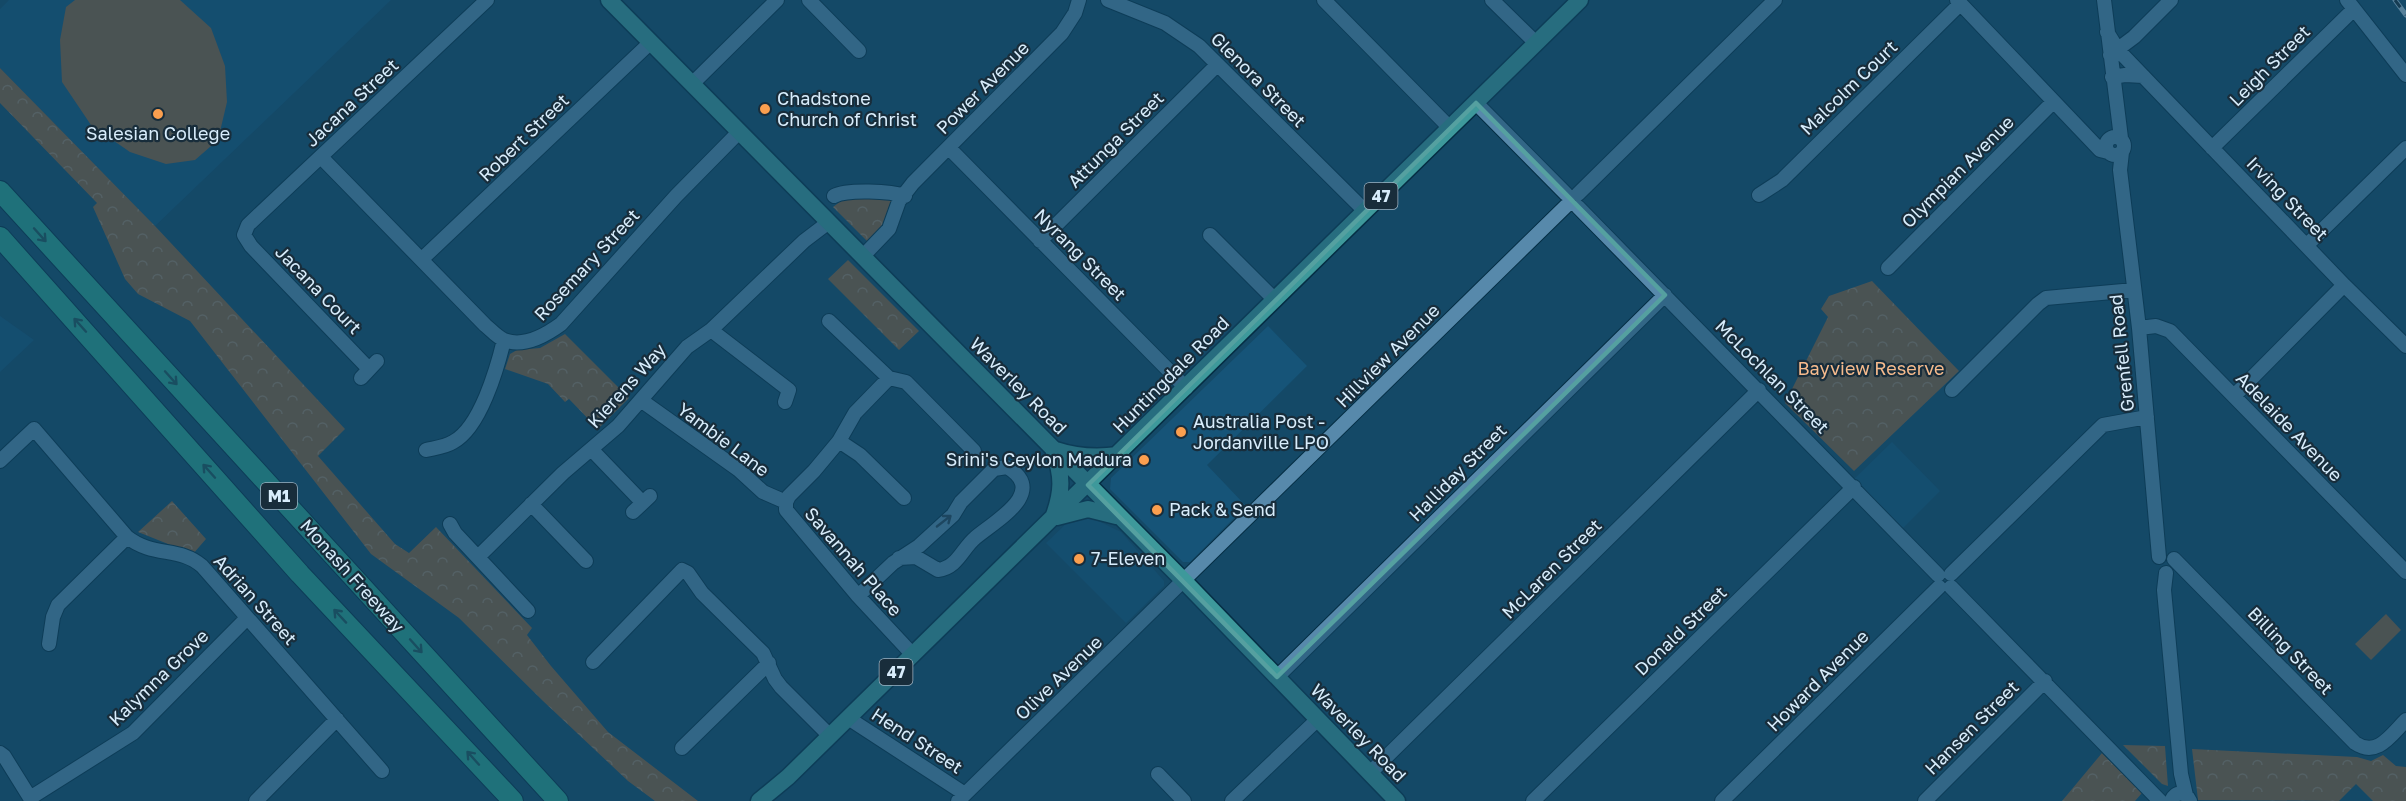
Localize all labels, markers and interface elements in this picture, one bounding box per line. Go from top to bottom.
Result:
street label: Leigh Street [2224,20,2314,110]
street label: Glenora Street [1207,27,1311,131]
street label: Malcolm Court [1795,35,1901,139]
street label: Power Avenue [931,36,1033,138]
street label: Jacana Street [300,54,402,151]
place label: Chadstone Church of Christ [777,87,917,130]
street label: Attunga Street [1063,87,1168,192]
street label: Robert Street [474,89,573,186]
marker: Chadstone Church of Christ [758,102,772,116]
marker: Salesian College [151,107,165,121]
street label: Olympian Avenue [1897,111,2018,232]
place label: Salesian College [86,122,230,144]
street label: Irving Street [2242,152,2333,245]
road number: 47 [1364,183,1398,209]
street label: Rosemary Street [529,204,644,325]
street label: Nyrang Street [1030,204,1131,305]
one-way arrow [32,227,47,242]
street label: Jacana Court [271,241,366,338]
street label: Grenfell Road [2104,293,2138,413]
street label: Hillview Avenue [1331,299,1444,412]
street label: Huntingdale Road [1108,312,1233,437]
street label: McLochlan Street [1711,315,1834,438]
one-way arrow [73,318,87,333]
street label: Waverley Road [966,332,1072,438]
street label: Kierens Way [582,338,670,432]
park label: Bayview Reserve [1798,357,1944,379]
street label: Adelaide Avenue [2232,367,2348,486]
one-way arrow [164,371,178,386]
street label: Yambie Lane [673,398,774,481]
place label: Australia Post - Jordanville LPO [1193,410,1329,453]
street label: Halliday Street [1404,419,1511,526]
marker: Australia Post - Jordanville LPO [1174,425,1188,439]
place label: Srini's Ceylon Madura [946,448,1132,470]
marker: Srini's Ceylon Madura [1137,453,1151,467]
one-way arrow [202,464,216,479]
road number: M1 [261,483,297,509]
place label: Pack & Send [1169,498,1276,520]
street label: Savannah Place [801,502,907,620]
marker: Pack & Send [1150,503,1164,517]
street label: Monash Freeway [296,514,409,637]
street label: McLaren Street [1497,514,1606,623]
one-way arrow [936,515,952,528]
place label: 7-Eleven [1091,547,1165,569]
street label: Adrian Street [209,550,302,649]
marker: 7-Eleven [1072,552,1086,566]
street label: Donald Street [1630,581,1731,680]
street label: Billing Street [2244,602,2338,699]
one-way arrow [332,608,347,623]
street label: Kalymna Grove [104,624,213,730]
street label: Howard Avenue [1762,625,1873,736]
street label: Olive Avenue [1010,630,1106,724]
one-way arrow [409,638,423,653]
road number: 47 [880,659,912,685]
street label: Hansen Street [1920,676,2023,779]
street label: Waverley Road [1306,679,1411,786]
street label: Hend Street [868,703,967,778]
one-way arrow [466,750,480,765]

